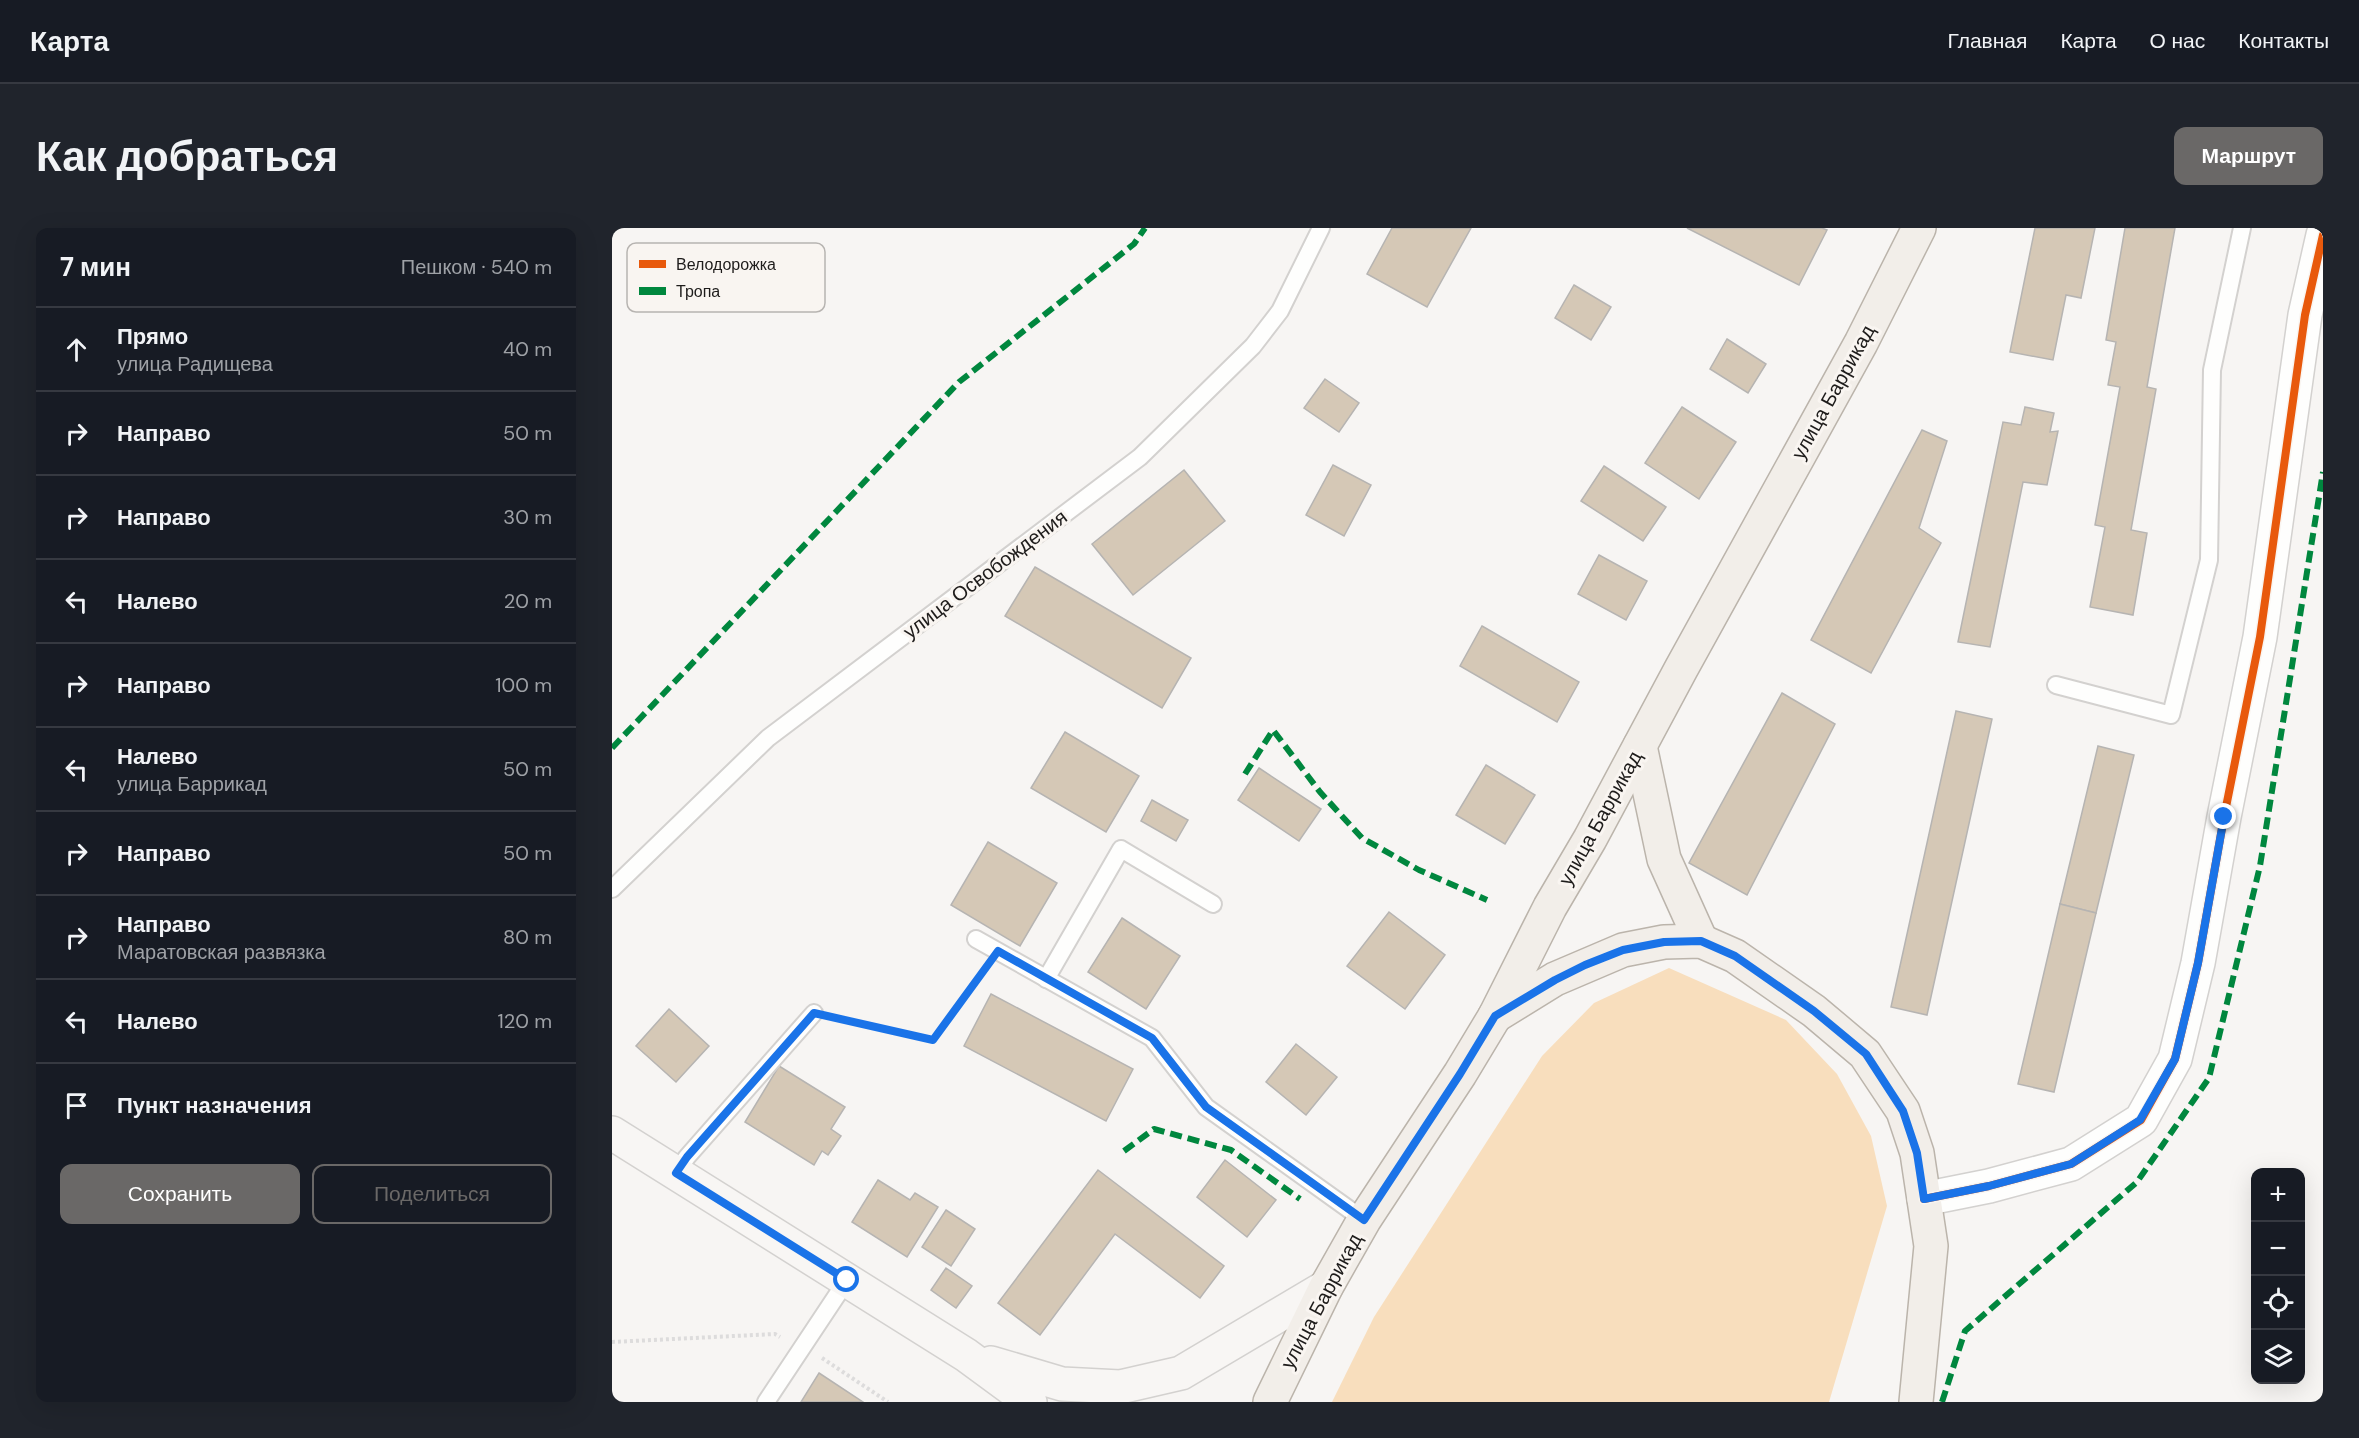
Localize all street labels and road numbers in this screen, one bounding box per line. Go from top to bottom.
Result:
street label: улица Баррикад [1785,320,1881,464]
street label: улица Освобождения [898,504,1072,644]
street label: улица Баррикад [1552,746,1648,890]
street label: улица Баррикад [1274,1228,1368,1373]

